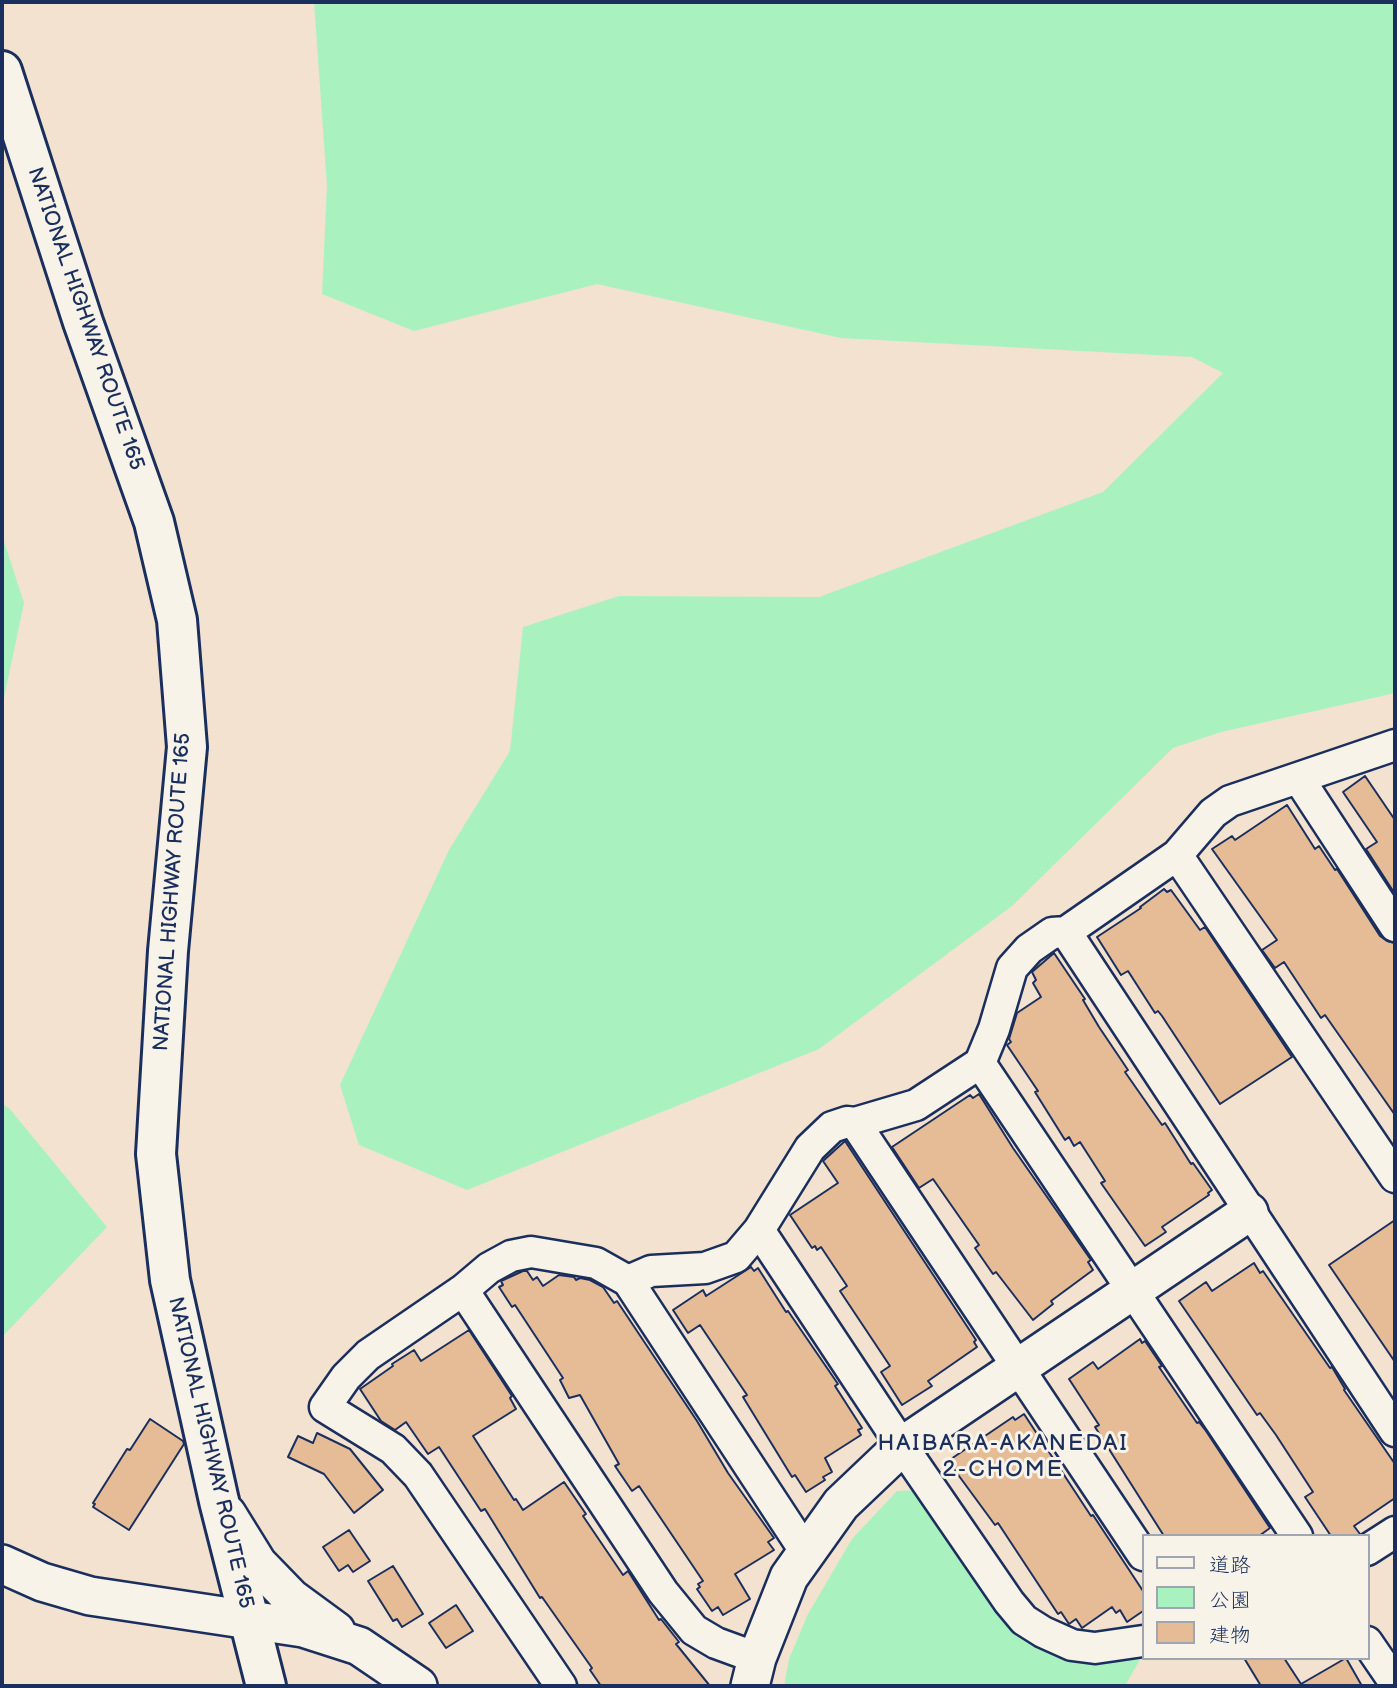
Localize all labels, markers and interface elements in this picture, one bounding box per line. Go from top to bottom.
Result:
street label: NATIONAL HIGHWAY ROUTE 165 [21,164,149,474]
street label: NATIONAL HIGHWAY ROUTE 165 [149,732,197,1052]
street label: NATIONAL HIGHWAY ROUTE 165 [162,1295,258,1611]
district label: HAIBARA-AKANEDAI 2-CHOME [879,1430,1127,1484]
legend [1142,1534,1369,1660]
text: 道路 [1209,1553,1251,1578]
text: 公園 [1209,1588,1251,1613]
text: 建物 [1209,1623,1251,1648]

